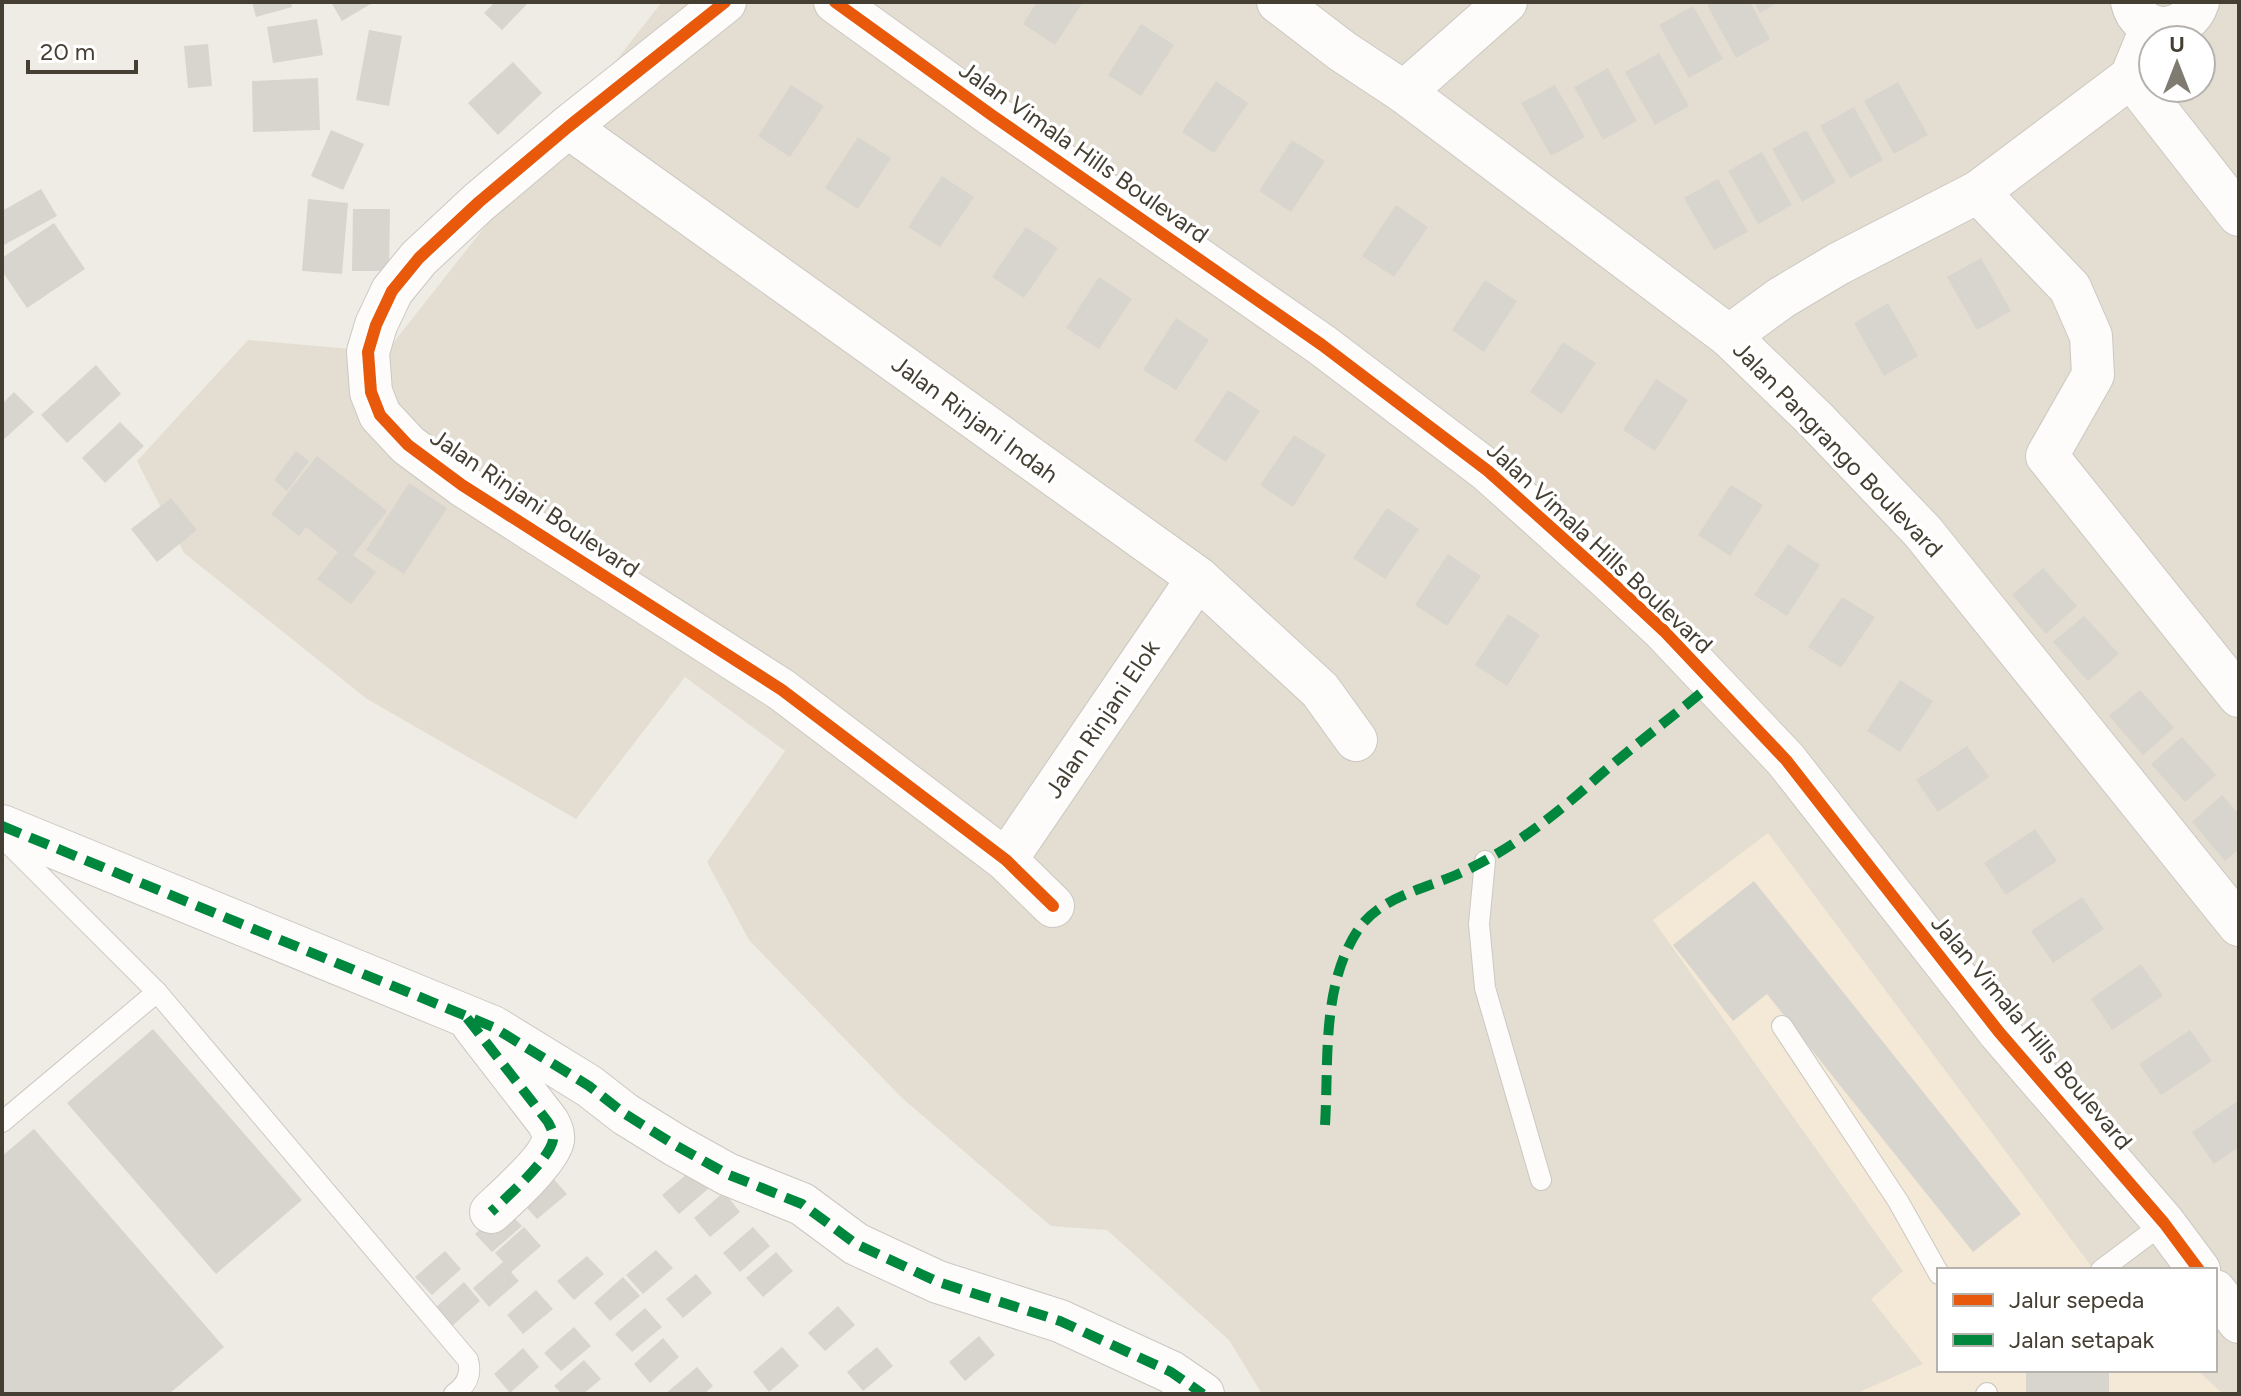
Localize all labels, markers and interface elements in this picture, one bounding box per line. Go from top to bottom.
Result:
scale bar [28,24,136,74]
north arrow [2137,24,2217,104]
text: U [2169,31,2185,58]
text: 20 m [40,37,95,66]
street label: Jalan Vimala Hills Boulevard [954,55,1214,249]
street label: Jalan Pangrango Boulevard [1727,335,1949,563]
street label: Jalan Rinjani Indah [886,349,1064,489]
street label: Jalan Rinjani Boulevard [425,422,645,584]
street label: Jalan Vimala Hills Boulevard [1481,435,1719,659]
street label: Jalan Rinjani Elok [1039,634,1166,803]
street label: Jalan Vimala Hills Boulevard [1925,909,2139,1155]
legend [1937,1268,2217,1372]
text: Jalur sepeda [2009,1285,2144,1314]
text: Jalan setapak [2009,1325,2154,1354]

